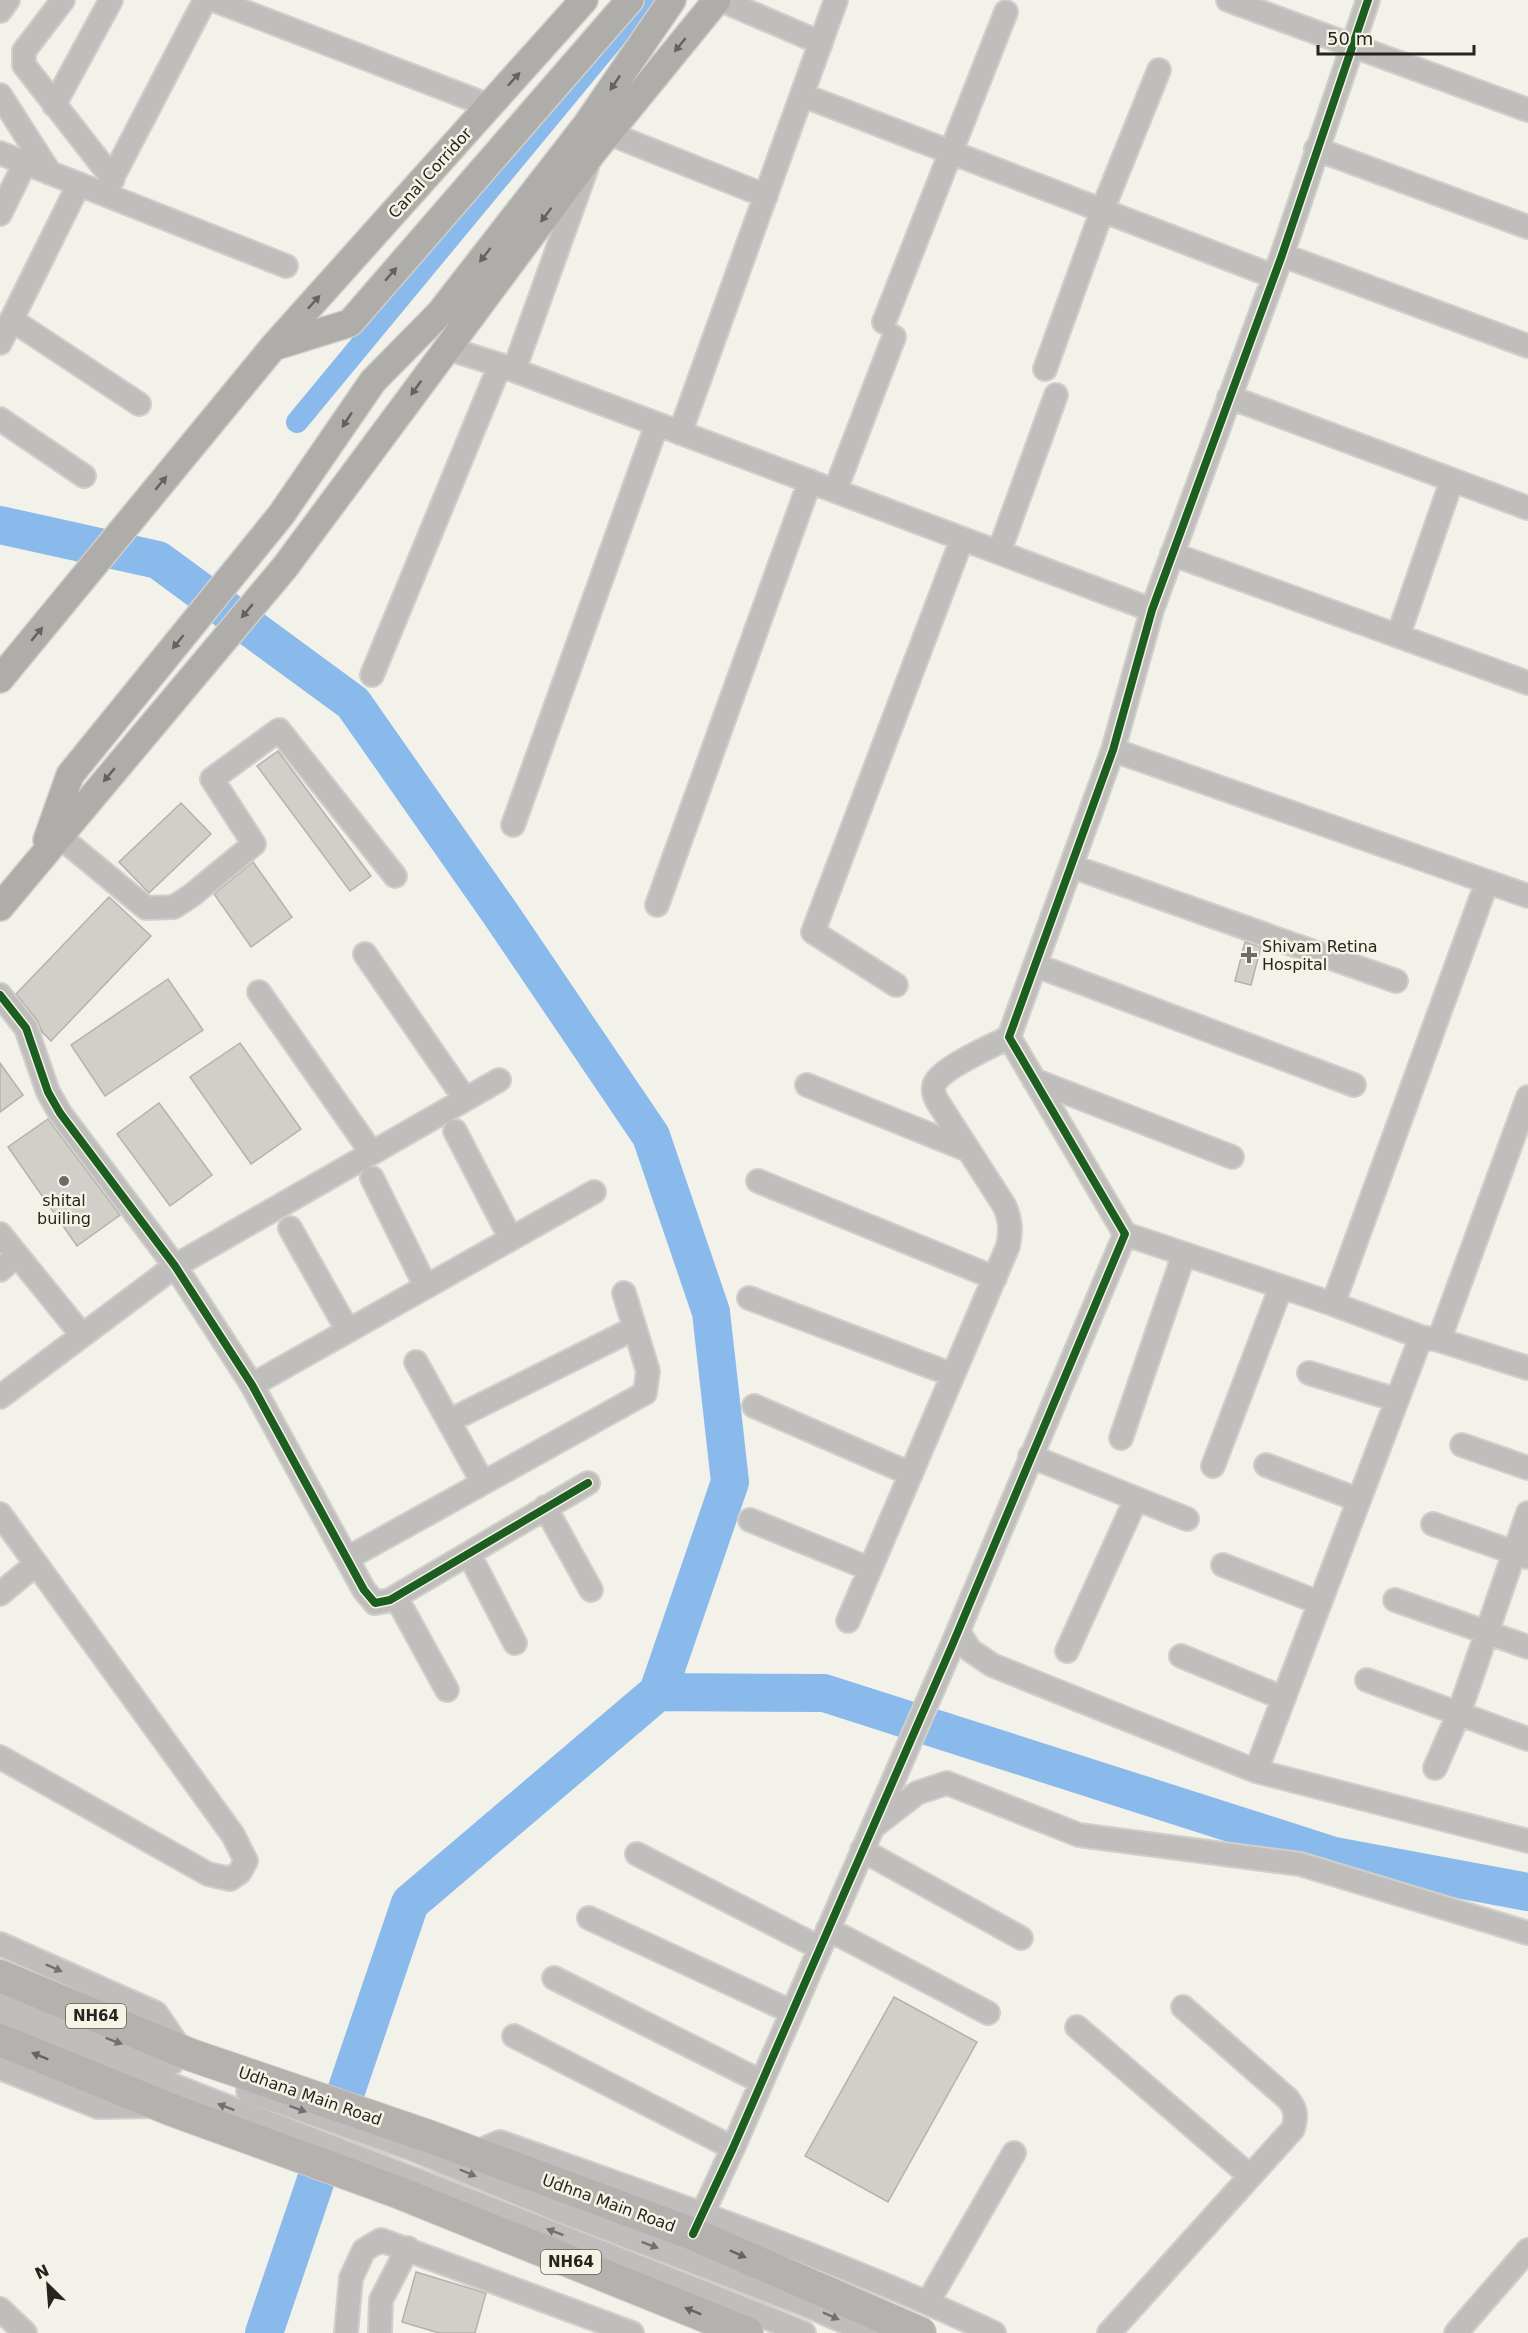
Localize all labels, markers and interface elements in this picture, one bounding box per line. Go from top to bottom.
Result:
scale bar [1318,18,1474,56]
text: 50 m [1327,28,1373,49]
one-way arrow [673,37,686,53]
one-way arrow [507,72,520,87]
one-way arrow [610,75,621,91]
street label: Canal Corridor [384,124,476,222]
one-way arrow [540,207,552,222]
one-way arrow [478,247,491,263]
one-way arrow [384,267,397,282]
one-way arrow [306,296,320,310]
one-way arrow [411,380,423,395]
one-way arrow [341,412,353,428]
one-way arrow [155,476,167,491]
one-way arrow [241,603,254,618]
one-way arrow [31,626,44,642]
one-way arrow [172,634,185,650]
one-way arrow [103,767,116,783]
place label: Shivam Retina Hospital [1262,937,1378,974]
marker: Shivam Retina Hospital [1240,946,1258,964]
marker: shital builing [57,1174,71,1188]
place label: shital builing [37,1191,91,1228]
one-way arrow [45,1963,63,1973]
road number: NH64 [66,2004,126,2028]
one-way arrow [105,2036,123,2046]
one-way arrow [30,2051,48,2061]
street label: Udhana Main Road [236,2063,384,2129]
one-way arrow [217,2101,235,2111]
one-way arrow [289,2104,307,2114]
one-way arrow [460,2168,478,2178]
street label: Udhna Main Road [540,2170,678,2236]
one-way arrow [546,2227,564,2237]
one-way arrow [641,2240,659,2250]
one-way arrow [729,2249,747,2259]
road number: NH64 [541,2250,601,2274]
north arrow [18,2255,78,2315]
text: N [32,2260,52,2283]
one-way arrow [683,2306,701,2316]
one-way arrow [823,2311,841,2321]

